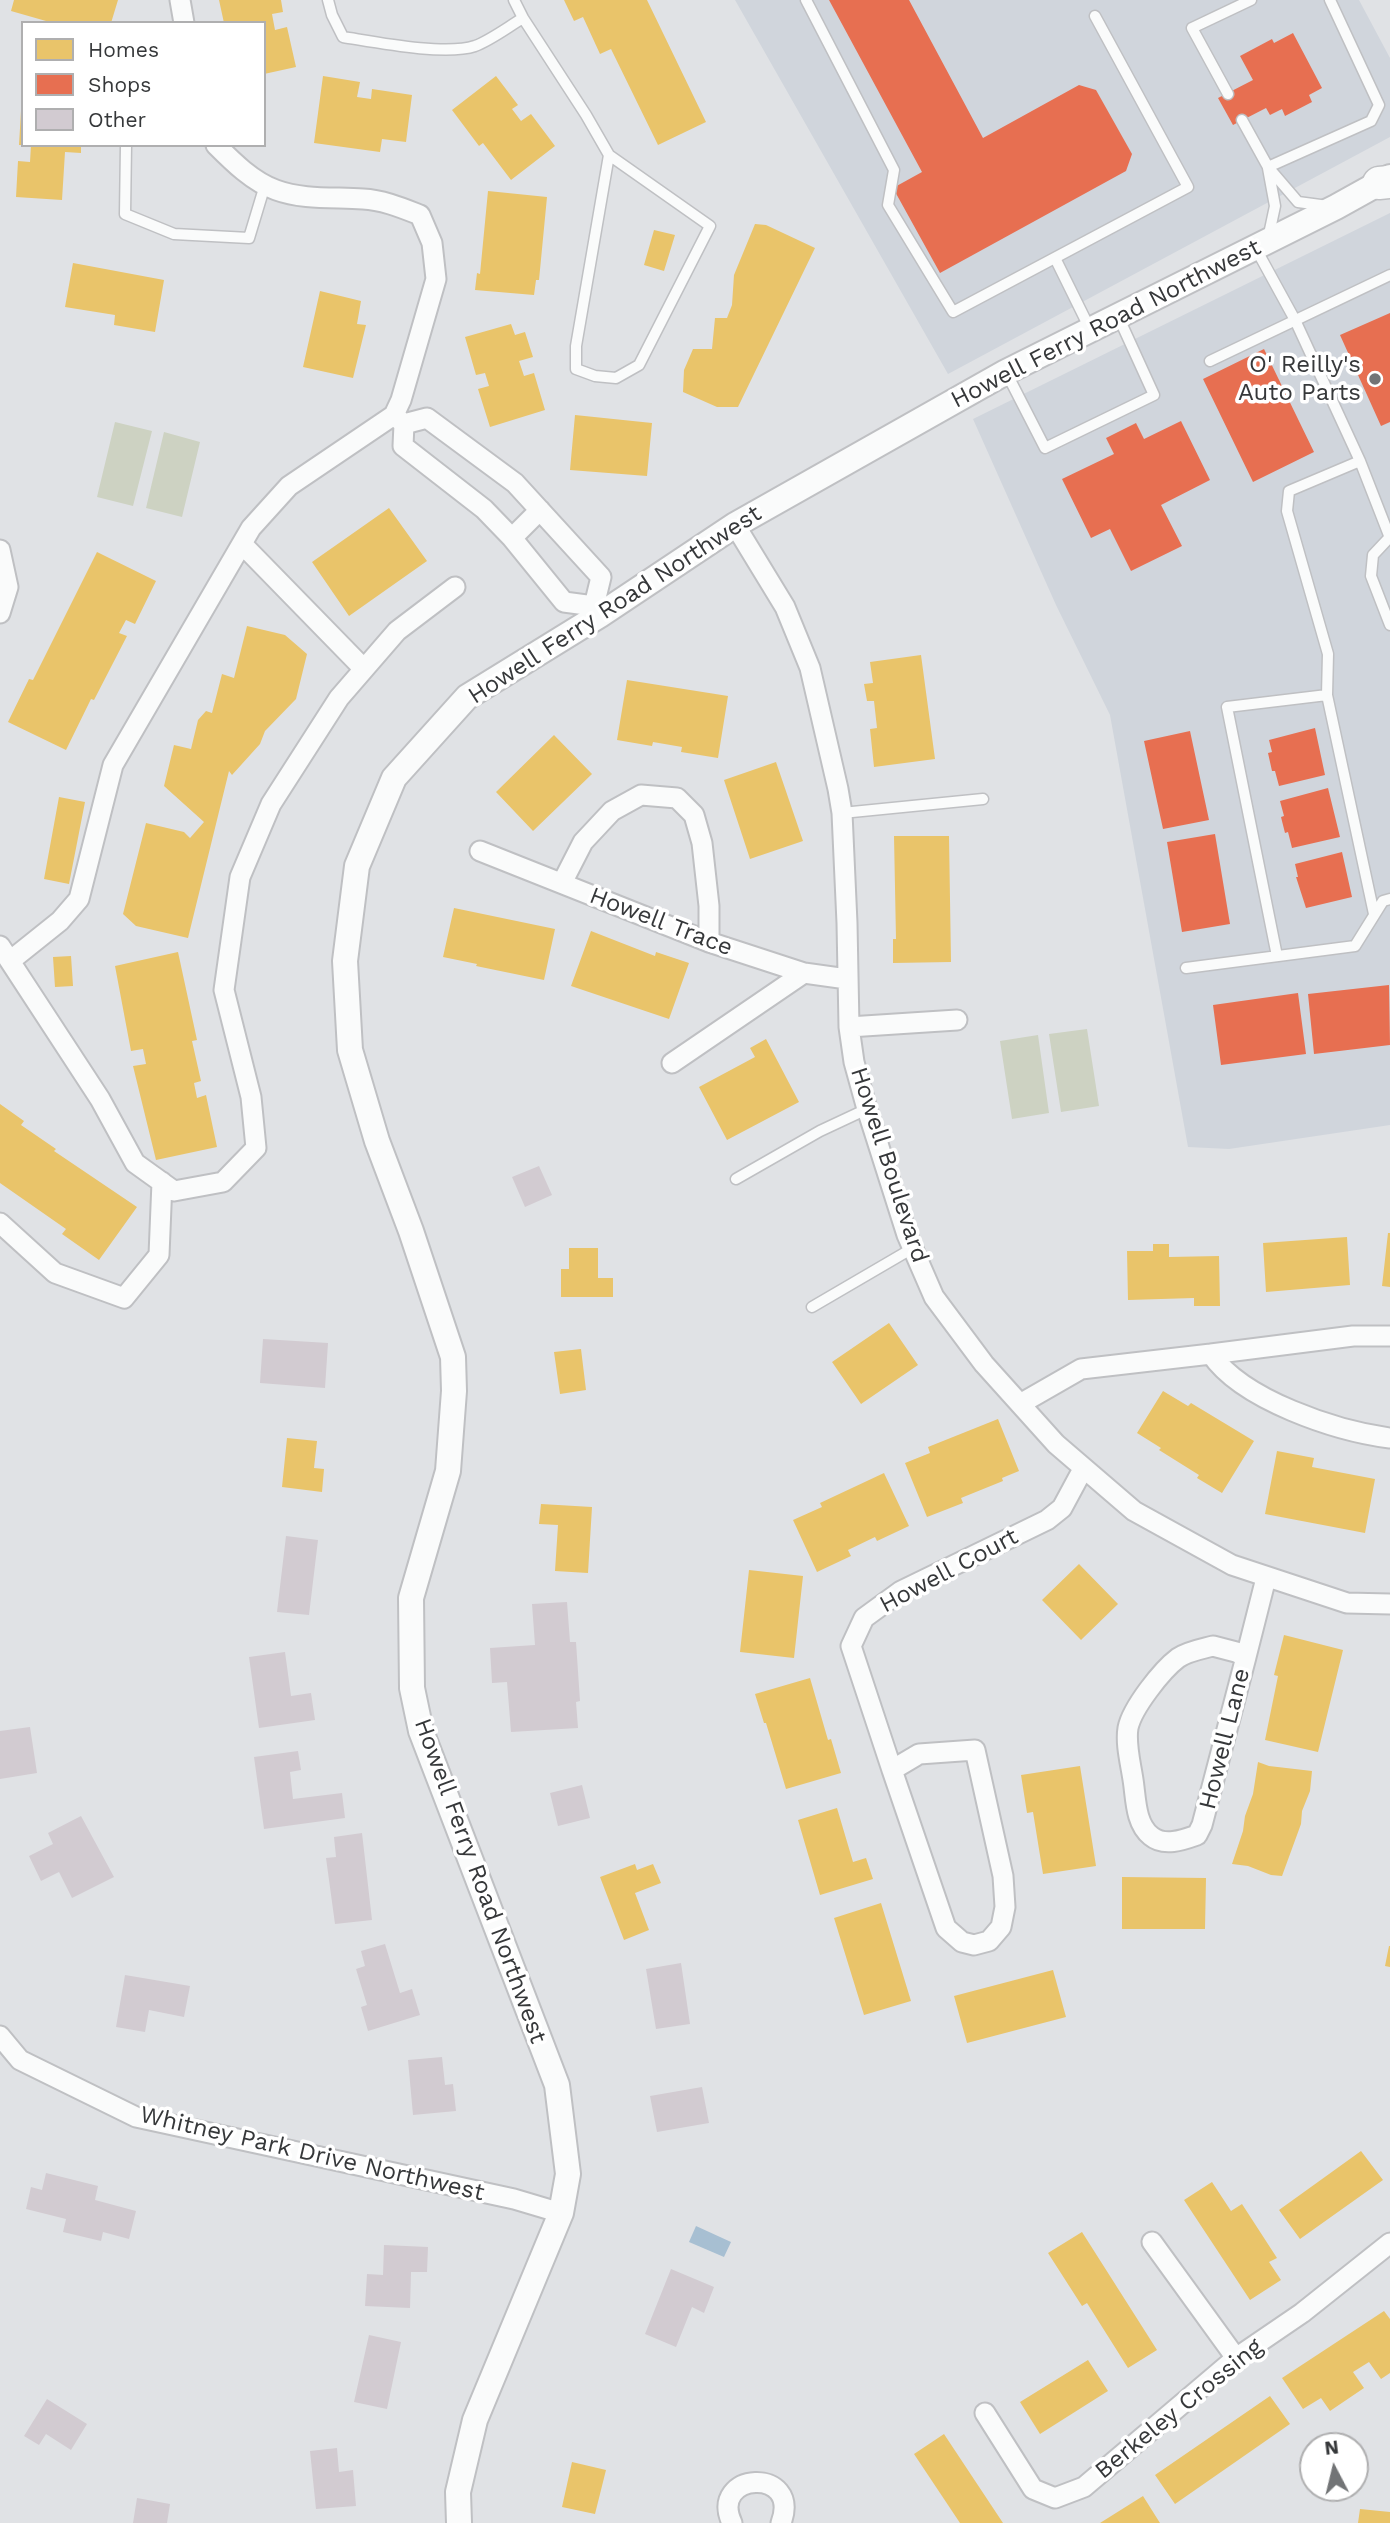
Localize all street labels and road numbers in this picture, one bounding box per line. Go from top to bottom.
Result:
street label: Howell Ferry Road Northwest [946,233,1266,415]
street label: Howell Ferry Road Northwest [463,499,767,711]
street label: Howell Trace [585,881,737,963]
street label: Howell Boulevard [844,1064,934,1266]
street label: Howell Court [875,1522,1023,1620]
street label: Howell Lane [1194,1665,1256,1813]
street label: Howell Ferry Road Northwest [408,1715,552,2047]
street label: Whitney Park Drive Northwest [137,2100,487,2208]
street label: Berkeley Crossing [1089,2333,1269,2485]

